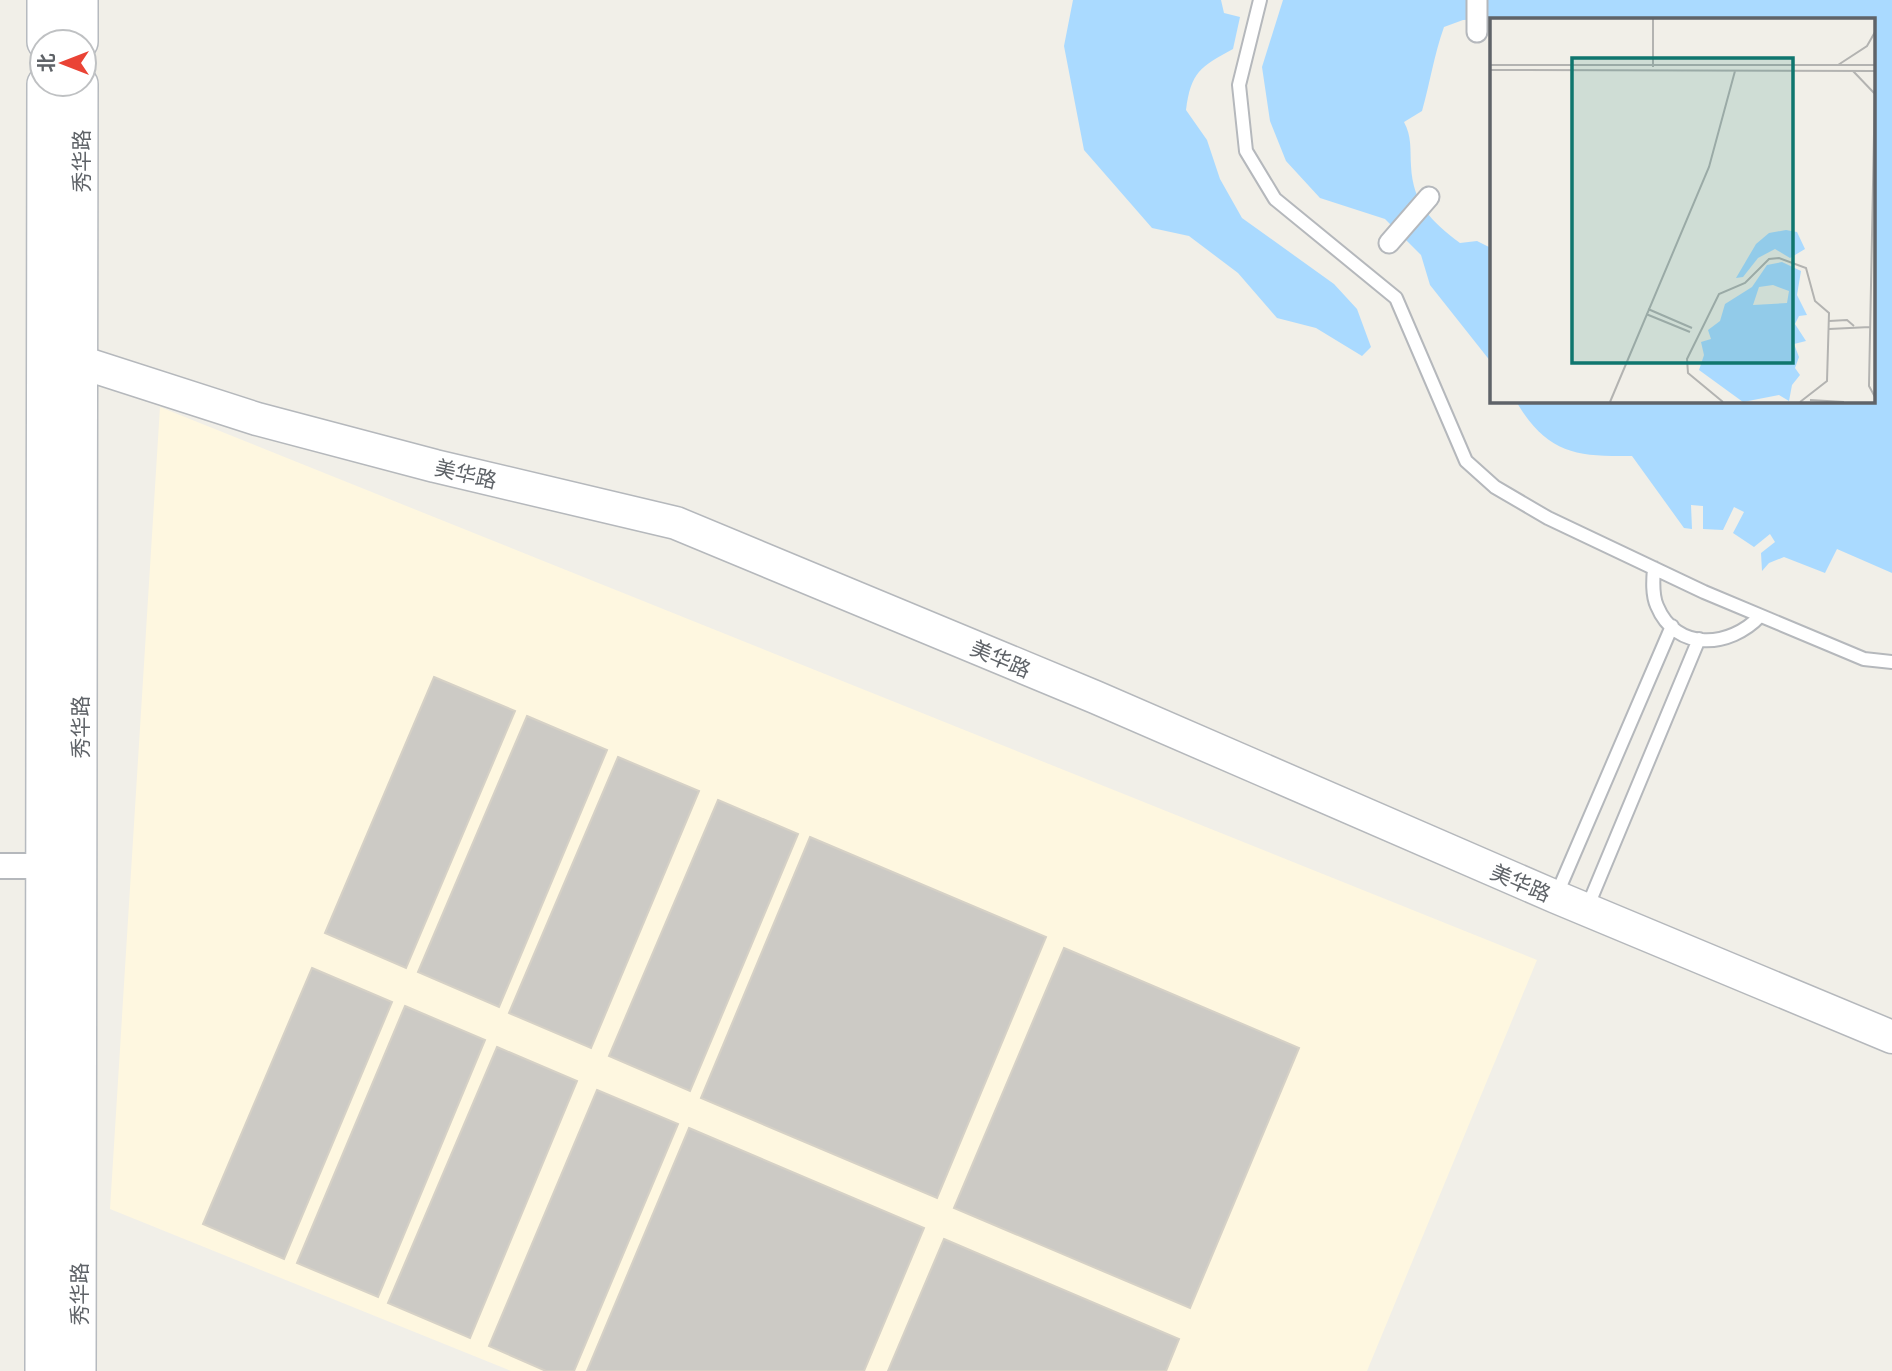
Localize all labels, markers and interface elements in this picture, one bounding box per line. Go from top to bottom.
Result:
inset map [1490,18,1874,402]
north arrow [28,28,98,98]
text: 北 [34,53,57,73]
street label: 秀华路 [68,130,93,193]
street label: 美华路 [432,454,500,492]
street label: 美华路 [967,634,1035,682]
street label: 秀华路 [67,696,92,759]
street label: 美华路 [1487,858,1555,906]
street label: 秀华路 [66,1263,91,1326]

